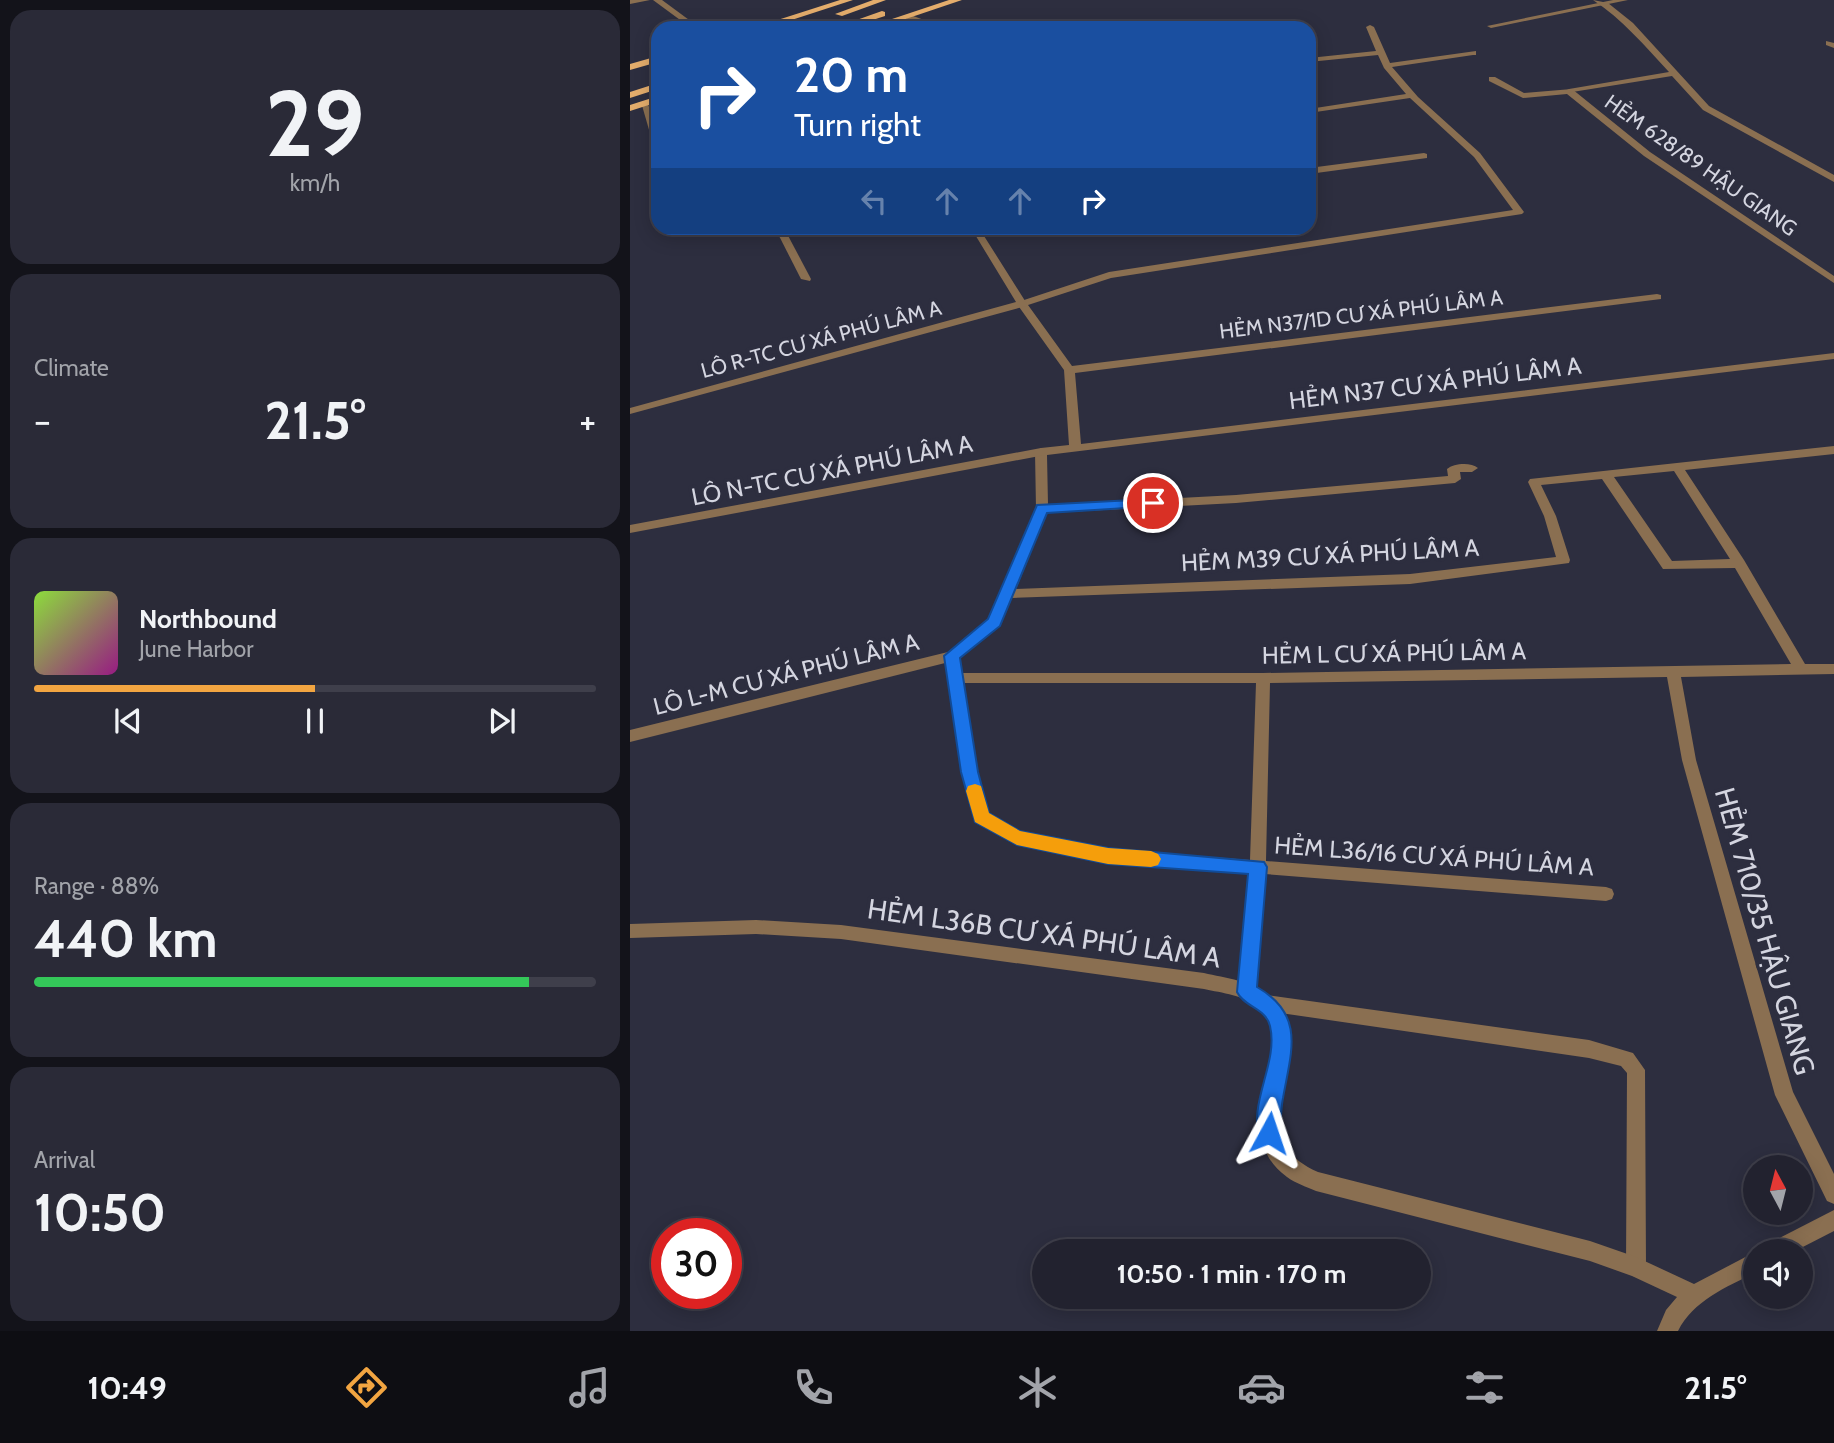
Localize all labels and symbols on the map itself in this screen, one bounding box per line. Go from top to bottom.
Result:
street label: HẺM 628/89 HẬU GIANG [1600,88,1802,241]
street label: HẺM N37/1D CƯ XÁ PHÚ LÂM A [1218,284,1504,344]
street label: LÔ R-TC CƯ XÁ PHÚ LÂM A [698,295,944,383]
street label: HẺM N37 CƯ XÁ PHÚ LÂM A [1287,351,1583,415]
street label: LÔ N-TC CƯ XÁ PHÚ LÂM A [689,428,975,511]
pin [1123,473,1183,533]
street label: HẺM M39 CƯ XÁ PHÚ LÂM A [1180,533,1480,577]
street label: LÔ L-M CƯ XÁ PHÚ LÂM A [650,627,922,721]
street label: HẺM L CƯ XÁ PHÚ LÂM A [1262,636,1527,670]
street label: HẺM 710/35 HẬU GIANG [1708,783,1822,1079]
street label: HẺM L36/16 CƯ XÁ PHÚ LÂM A [1273,830,1595,882]
street label: HẺM L36B CƯ XÁ PHÚ LÂM A [865,891,1224,975]
position arrow [1232,1096,1306,1170]
north arrow [1743,1155,1813,1225]
speed limit sign: 30 [651,1218,742,1309]

